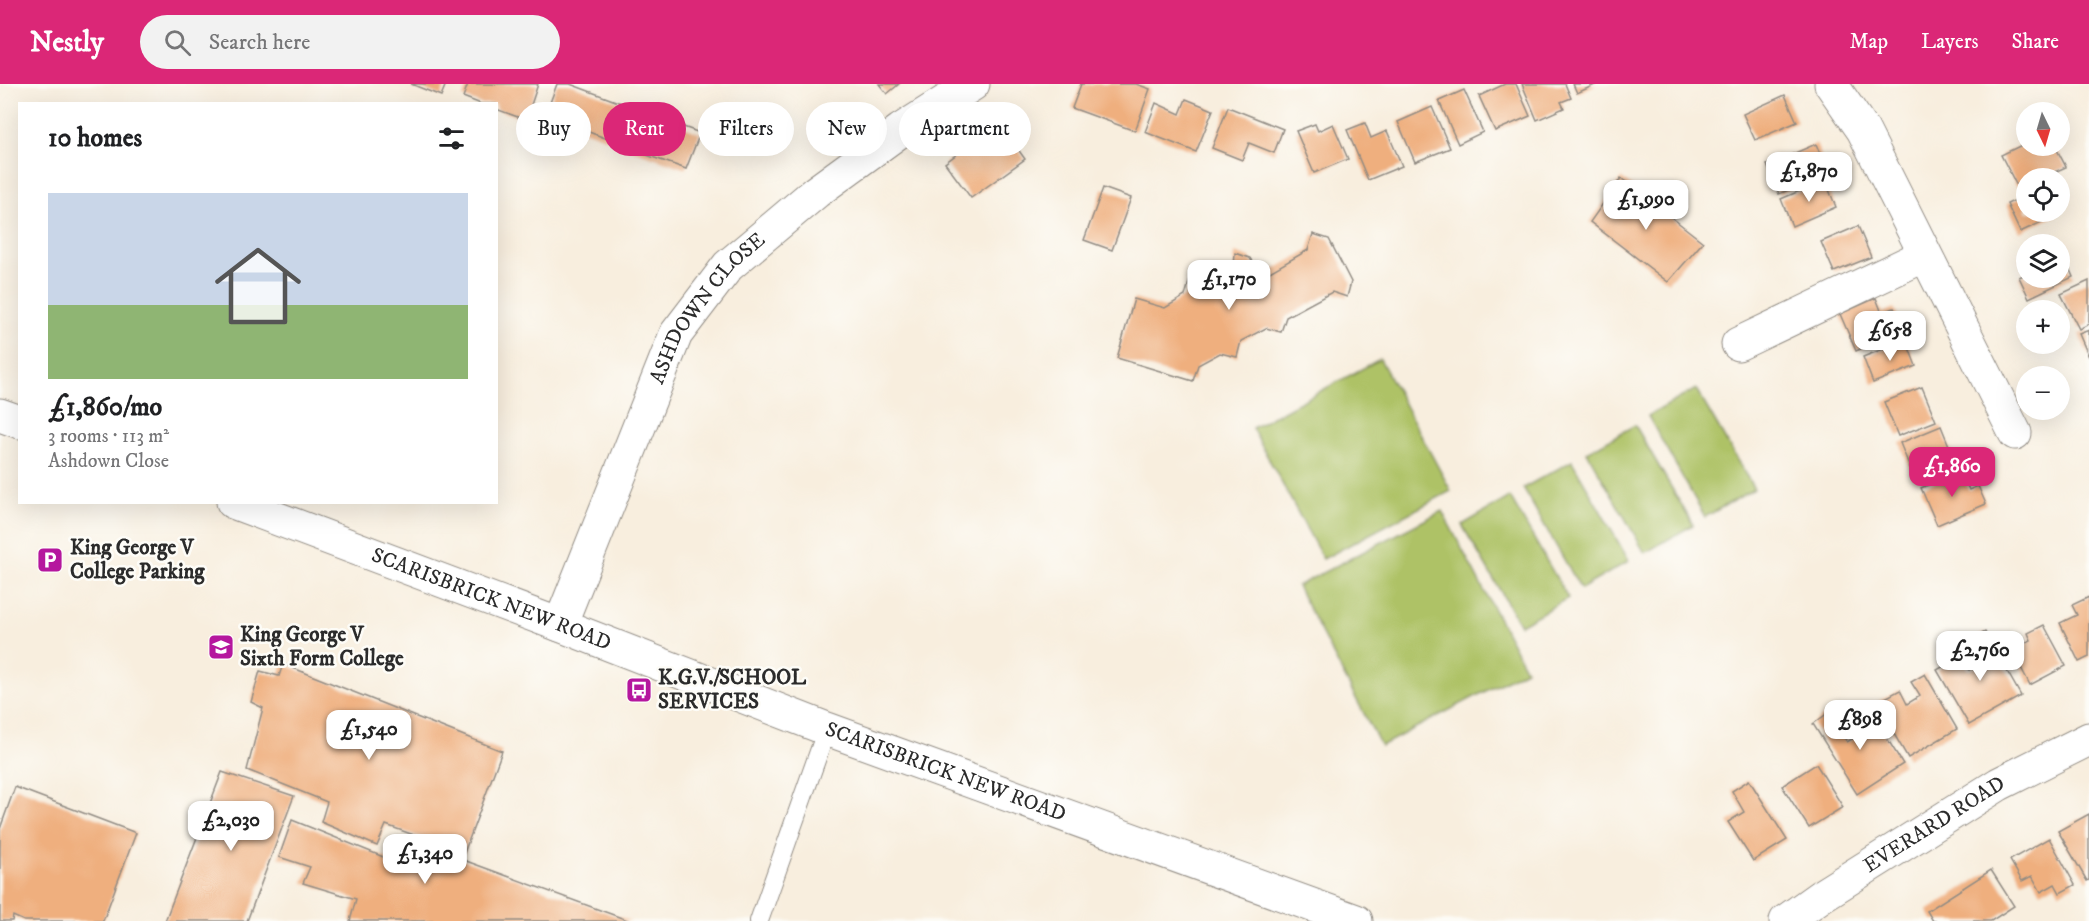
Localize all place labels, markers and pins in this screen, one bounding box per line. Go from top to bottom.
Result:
pin: £1,870 [1760,152,1858,203]
pin: £1,990 [1597,180,1695,231]
pin: £1,170 [1180,260,1278,311]
pin: £658 [1854,311,1926,362]
pin: £1,860 [1903,447,2001,498]
place label: King George V College Parking [70,535,205,585]
parking icon: King George V College Parking [35,545,65,575]
place label: King George V Sixth Form College [240,622,404,672]
pin: £2,760 [1931,631,2029,682]
school or university icon: King George V Sixth Form College [206,632,236,662]
place label: K.G.V./SCHOOL SERVICES [658,665,807,715]
bus stop icon: K.G.V./SCHOOL SERVICES [624,675,654,705]
pin: £898 [1824,700,1896,751]
pin: £1,540 [320,710,418,761]
pin: £2,030 [182,801,280,852]
pin: £1,340 [376,834,474,885]

